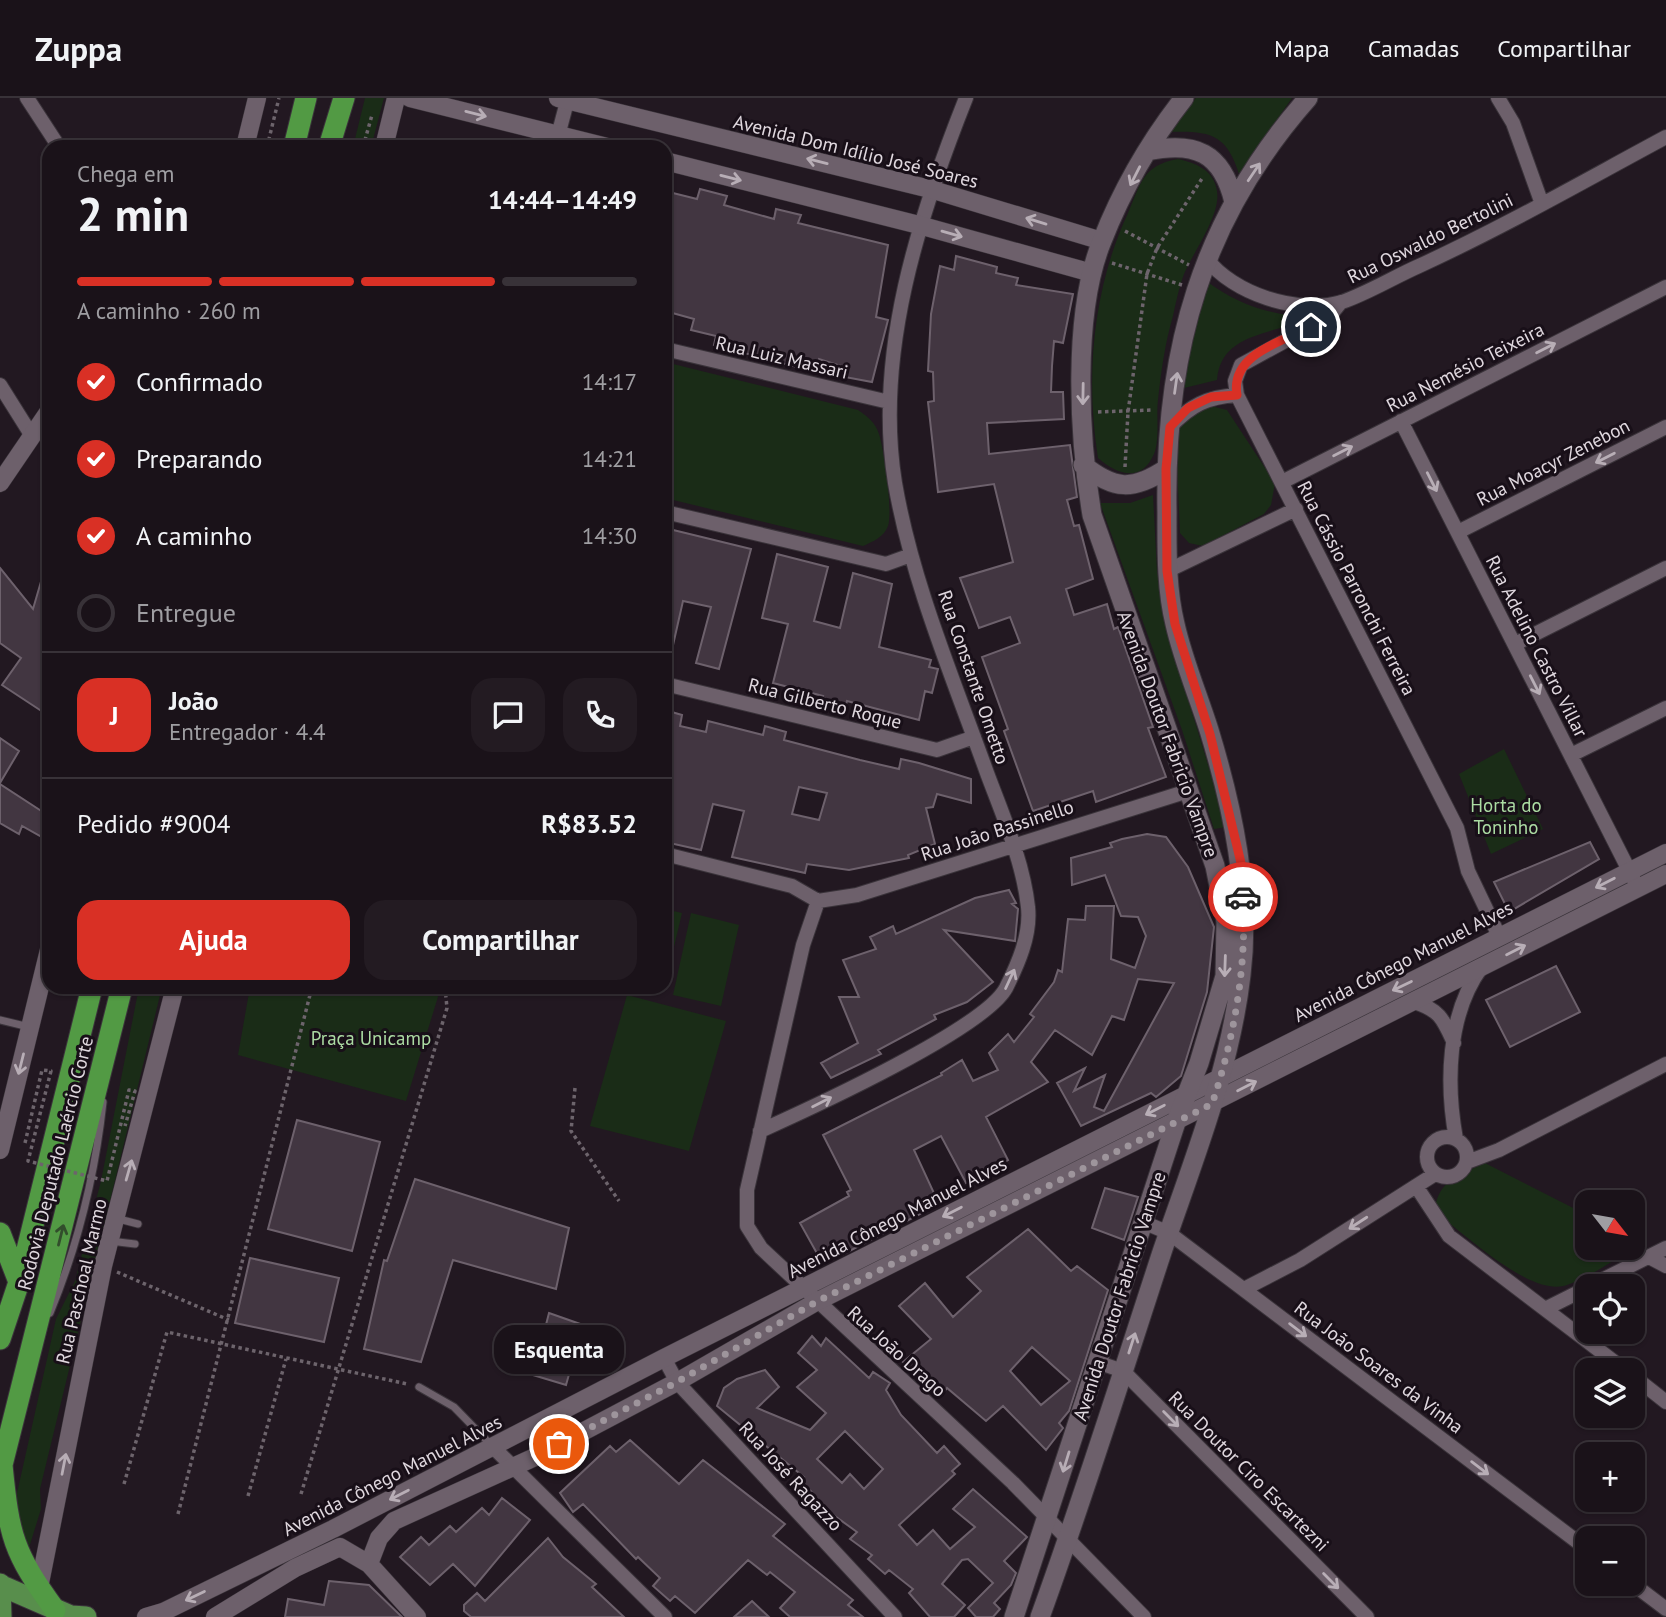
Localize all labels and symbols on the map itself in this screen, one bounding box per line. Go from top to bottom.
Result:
one-way arrow [464,108,487,121]
street label: Avenida Dom Idílio José Soares [731,109,981,193]
one-way arrow [806,154,829,167]
one-way arrow [1247,163,1261,183]
one-way arrow [1127,165,1141,186]
one-way arrow [719,172,742,185]
street label: Rua Oswaldo Bertolini [1343,187,1517,289]
one-way arrow [1026,214,1048,227]
one-way arrow [941,228,963,241]
pin [1281,297,1341,357]
street label: Rua Nemésio Teixeira [1382,317,1548,417]
street label: Rua Luiz Massari [714,330,850,384]
one-way arrow [1535,341,1556,355]
one-way arrow [1170,373,1183,395]
one-way arrow [1076,382,1089,405]
street label: Rua Moacyr Zenebon [1472,413,1634,511]
one-way arrow [1332,443,1353,457]
one-way arrow [1595,451,1616,465]
one-way arrow [1426,471,1440,492]
street label: Rua Cássio Parronchi Ferreira [1292,477,1422,699]
street label: Rua Adelino Castro Villar [1481,551,1594,741]
street label: Rua Constante Ometto [933,587,1015,767]
street label: Avenida Doutor Fabricio Vampre [1112,607,1224,861]
street label: Rua Gilberto Roque [746,672,904,734]
one-way arrow [1529,674,1543,695]
park label: Horta do Toninho [1470,793,1542,839]
street label: Rua João Bassinello [918,794,1076,866]
courier [1208,862,1278,932]
one-way arrow [1595,877,1616,891]
street label: Avenida Cônego Manuel Alves [1289,895,1517,1027]
one-way arrow [1505,943,1526,957]
one-way arrow [1218,954,1231,977]
one-way arrow [1004,969,1017,990]
one-way arrow [1392,980,1413,994]
park label: Praça Unicamp [311,1026,431,1050]
street label: Rodovia Deputado Laércio Corte [12,1034,98,1292]
one-way arrow [14,1052,27,1075]
one-way arrow [1236,1079,1257,1093]
one-way arrow [811,1095,832,1109]
one-way arrow [1145,1103,1166,1117]
street label: Avenida Cônego Manuel Alves [783,1151,1011,1283]
one-way arrow [124,1159,137,1181]
street label: Avenida Doutor Fabricio Vampre [1067,1168,1171,1424]
north arrow [1575,1190,1645,1260]
street label: Rua Paschoal Marmo [50,1196,112,1366]
one-way arrow [942,1206,963,1220]
one-way arrow [1349,1216,1369,1230]
one-way arrow [55,1224,68,1247]
street label: Rua João Soares da Vinha [1290,1296,1468,1438]
street label: Rua João Drago [843,1300,951,1402]
one-way arrow [1289,1323,1307,1338]
callout: Esquenta [494,1325,624,1374]
one-way arrow [1127,1333,1139,1355]
street label: Rua Doutor Ciro Escartezni [1164,1386,1334,1556]
street label: Avenida Cônego Manuel Alves [278,1409,506,1541]
one-way arrow [1162,1411,1179,1428]
pin [529,1414,589,1474]
street label: Rua José Ragazzo [734,1416,848,1536]
one-way arrow [1058,1450,1071,1472]
one-way arrow [57,1453,71,1476]
one-way arrow [1470,1460,1488,1475]
one-way arrow [389,1489,410,1503]
one-way arrow [1322,1572,1339,1589]
one-way arrow [185,1590,206,1603]

